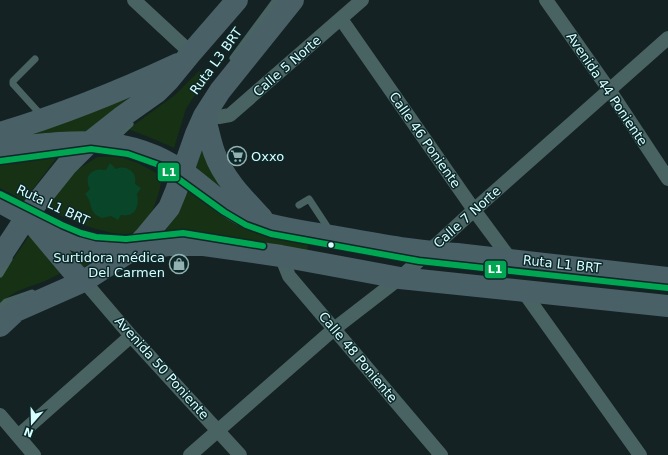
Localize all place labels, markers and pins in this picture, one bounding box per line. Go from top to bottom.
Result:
supermarket icon: Oxxo [226,145,248,167]
place label: Oxxo [251,149,284,164]
unlabelled marker [326,240,336,250]
place label: Surtidora médica Del Carmen [53,250,165,280]
shop icon: Surtidora médica Del Carmen [168,253,190,275]

